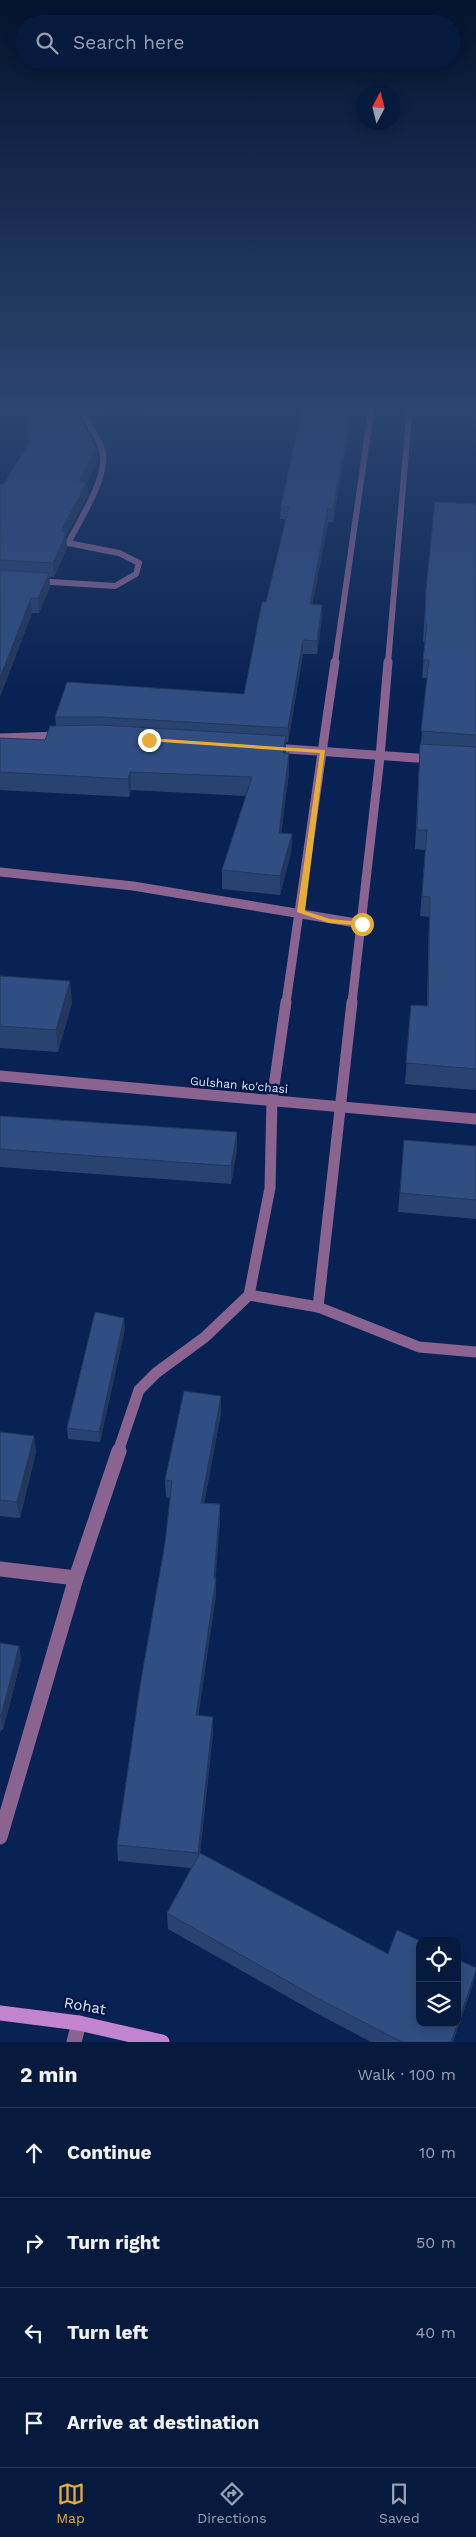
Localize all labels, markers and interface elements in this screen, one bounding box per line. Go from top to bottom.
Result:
search box [15,15,461,70]
icon: search [33,29,61,57]
text: Search here [73,31,184,54]
north arrow [356,85,401,130]
route end [138,729,161,752]
route start [351,913,374,936]
street label: Gulshan ko'chasi [189,1074,289,1096]
map controls [416,1937,461,2027]
button: locate [416,1937,461,1982]
button: layers [416,1982,461,2027]
street label: Rohat [63,1993,108,2019]
text: 2 min [20,2062,77,2087]
text: Walk · 100 m [358,2065,456,2084]
icon: ahead [20,2139,48,2167]
text: Continue [67,2141,151,2164]
text: 10 m [419,2143,456,2162]
icon: right [20,2229,48,2257]
text: Turn right [67,2231,160,2254]
text: 50 m [416,2233,456,2252]
icon: left [20,2319,48,2347]
text: Turn left [67,2321,148,2344]
text: 40 m [416,2323,456,2342]
icon: arrive [20,2409,48,2437]
text: Arrive at destination [67,2411,259,2434]
tab: Map [56,2480,85,2526]
tab: Directions [197,2480,267,2526]
tab: Saved [379,2480,420,2526]

